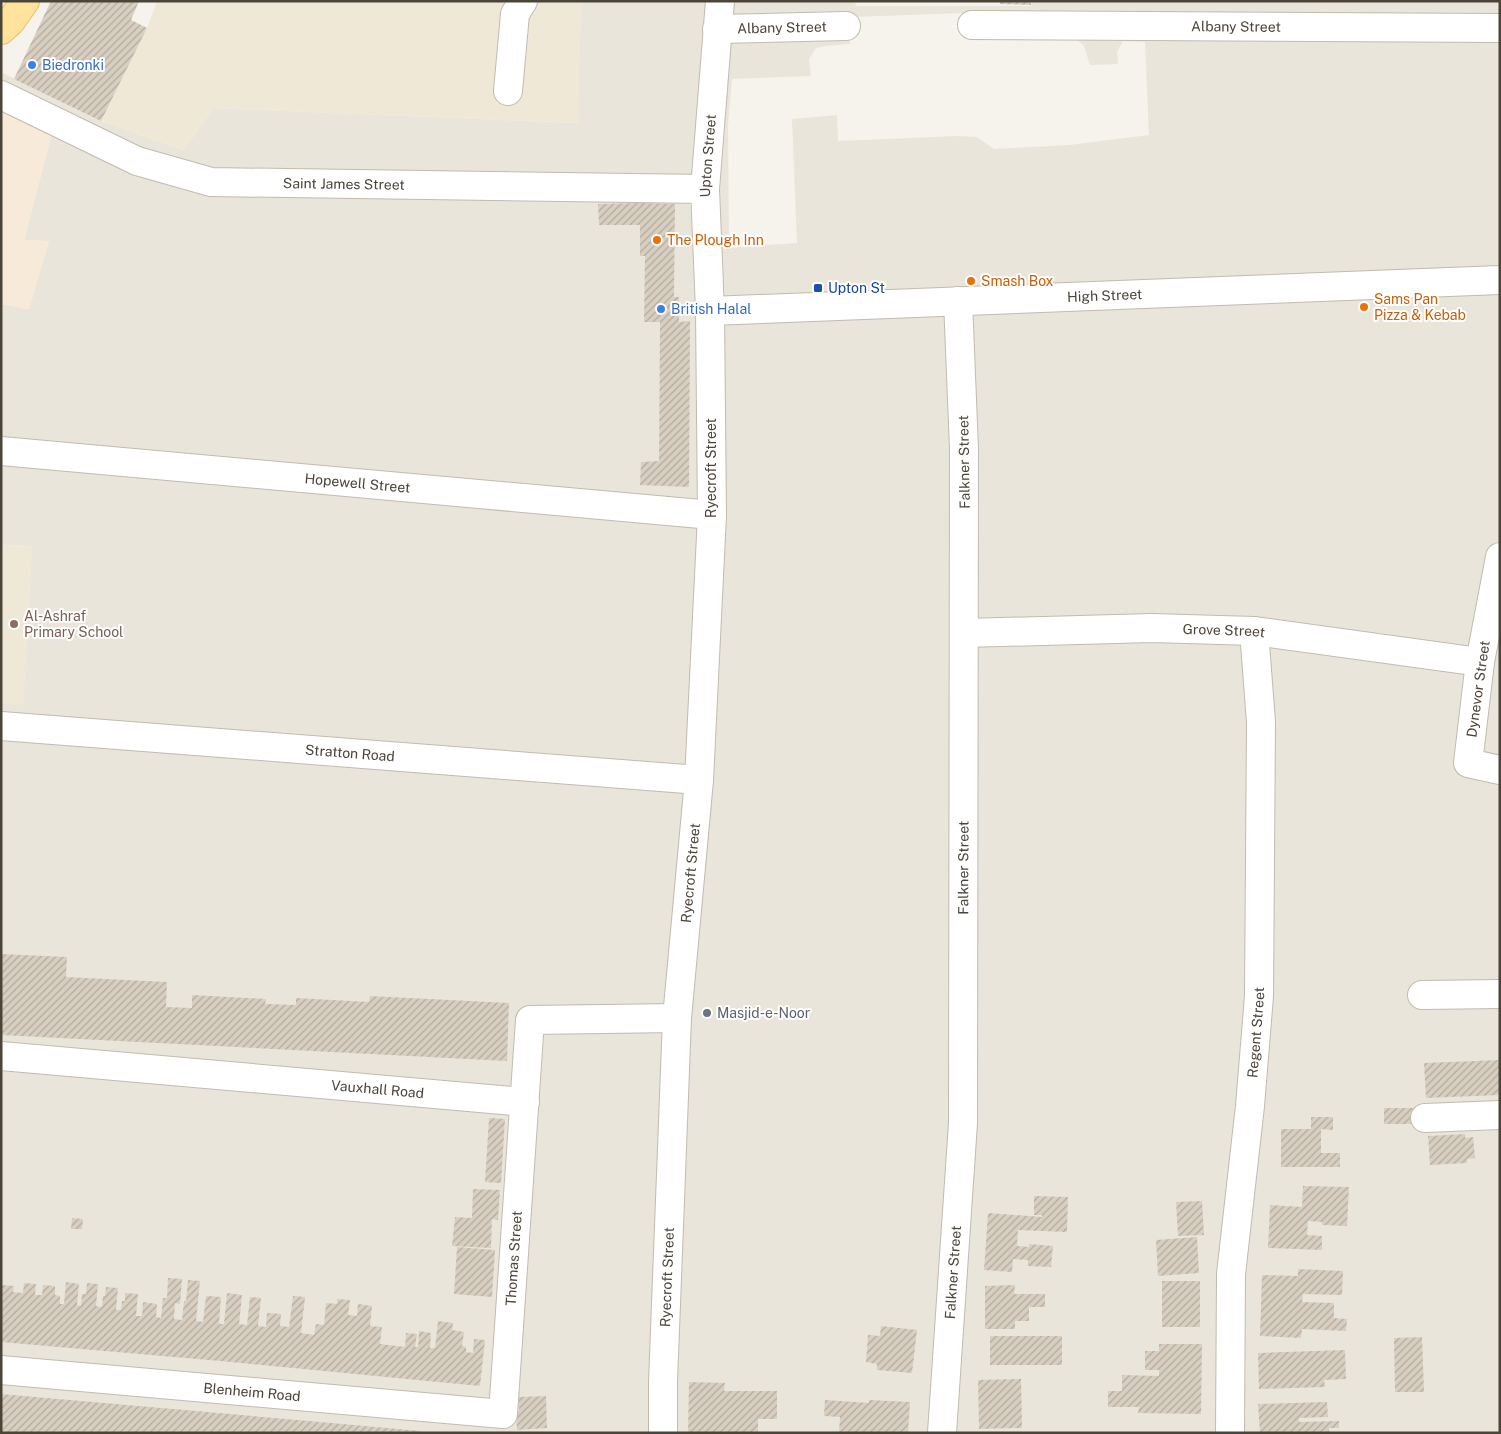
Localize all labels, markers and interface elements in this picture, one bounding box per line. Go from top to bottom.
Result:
street label: Albany Street [737,18,827,37]
street label: Albany Street [1191,18,1281,35]
place label: Biedronki [42,57,104,73]
marker: Biedronki [26,59,38,71]
street label: Upton Street [697,114,719,198]
street label: Saint James Street [283,175,405,193]
place label: The Plough Inn [667,232,764,248]
marker: The Plough Inn [651,234,663,246]
place label: Smash Box [981,273,1054,289]
marker: Smash Box [965,275,977,287]
place label: Upton St [828,280,885,296]
marker: Upton St [812,282,824,294]
street label: High Street [1067,286,1143,305]
place label: Sams Pan Pizza & Kebab [1374,291,1466,323]
place label: British Halal [671,301,751,317]
marker: Sams Pan Pizza & Kebab [1358,301,1370,313]
marker: British Halal [655,303,667,315]
street label: Falkner Street [955,415,973,509]
street label: Ryecroft Street [703,418,719,518]
street label: Hopewell Street [304,470,411,496]
place label: Al-Ashraf Primary School [24,608,123,640]
marker: Al-Ashraf Primary School [8,618,20,630]
street label: Grove Street [1182,621,1266,640]
street label: Dynevor Street [1463,640,1493,738]
street label: Stratton Road [305,742,395,764]
street label: Falkner Street [955,821,971,915]
street label: Ryecroft Street [678,822,703,924]
street label: Regent Street [1244,987,1267,1078]
place label: Masjid-e-Noor [717,1005,810,1021]
marker: Masjid-e-Noor [701,1007,713,1019]
street label: Vauxhall Road [330,1077,425,1101]
street label: Thomas Street [502,1210,525,1306]
street label: Falkner Street [942,1225,964,1320]
street label: Ryecroft Street [657,1227,677,1327]
street label: Blenheim Road [203,1380,301,1404]

